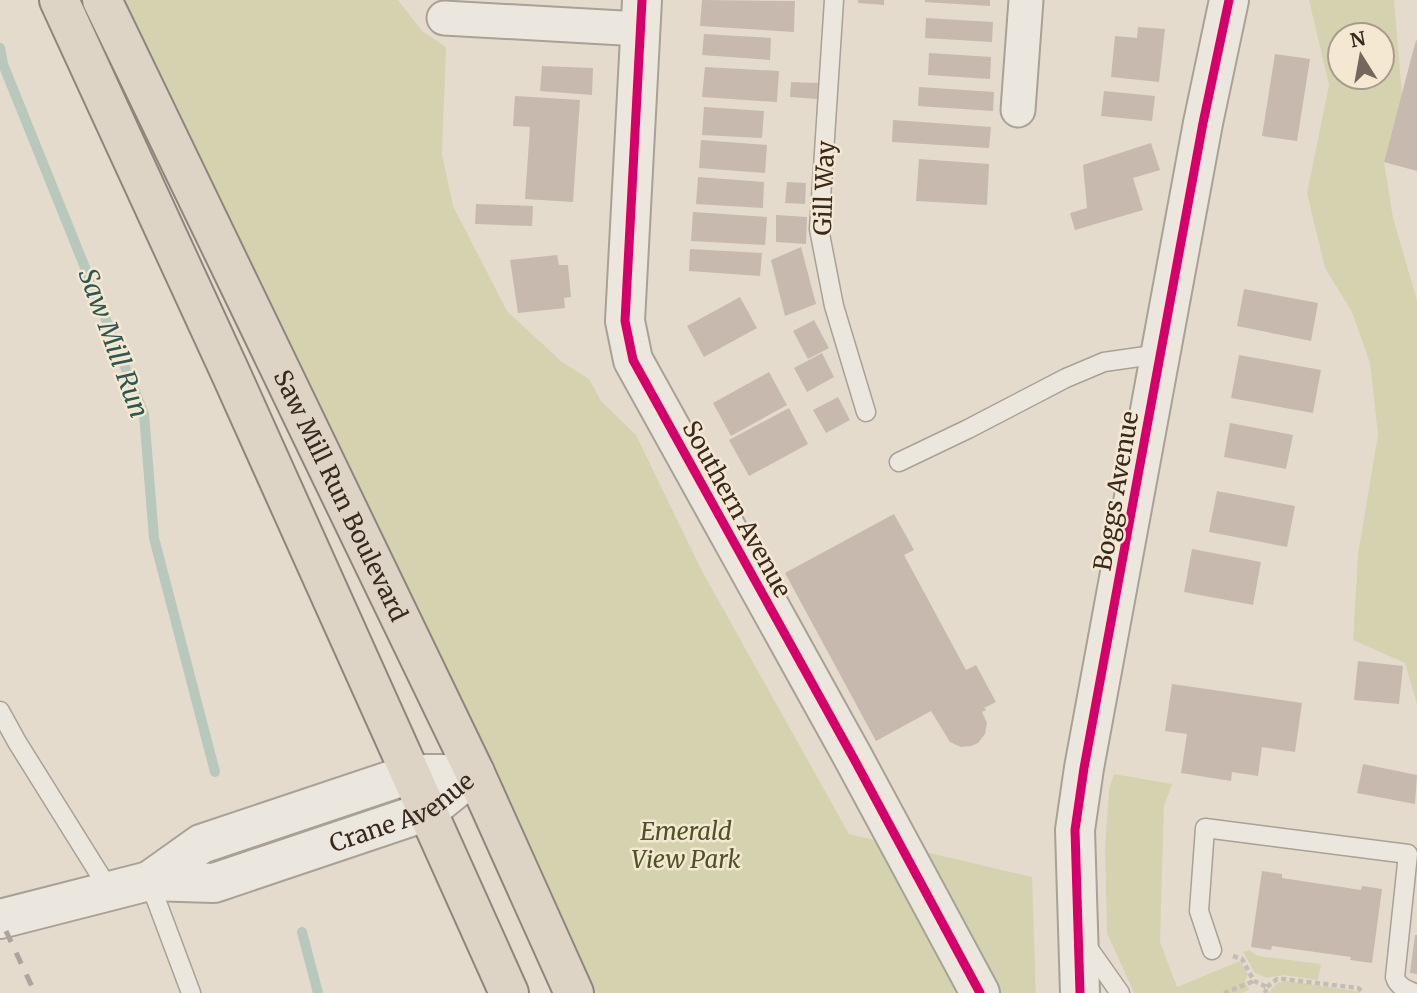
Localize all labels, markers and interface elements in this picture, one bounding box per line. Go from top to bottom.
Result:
north arrow [1326,21,1396,91]
text: N [1348,26,1367,53]
street label: Gill Way [807,140,841,236]
water label: Saw Mill Run [72,264,156,422]
street label: Saw Mill Run Boulevard [267,365,415,626]
street label: Boggs Avenue [1087,409,1145,573]
street label: Southern Avenue [676,415,798,603]
street label: Crane Avenue [325,765,480,859]
park label: Emerald View Park [631,816,741,875]

